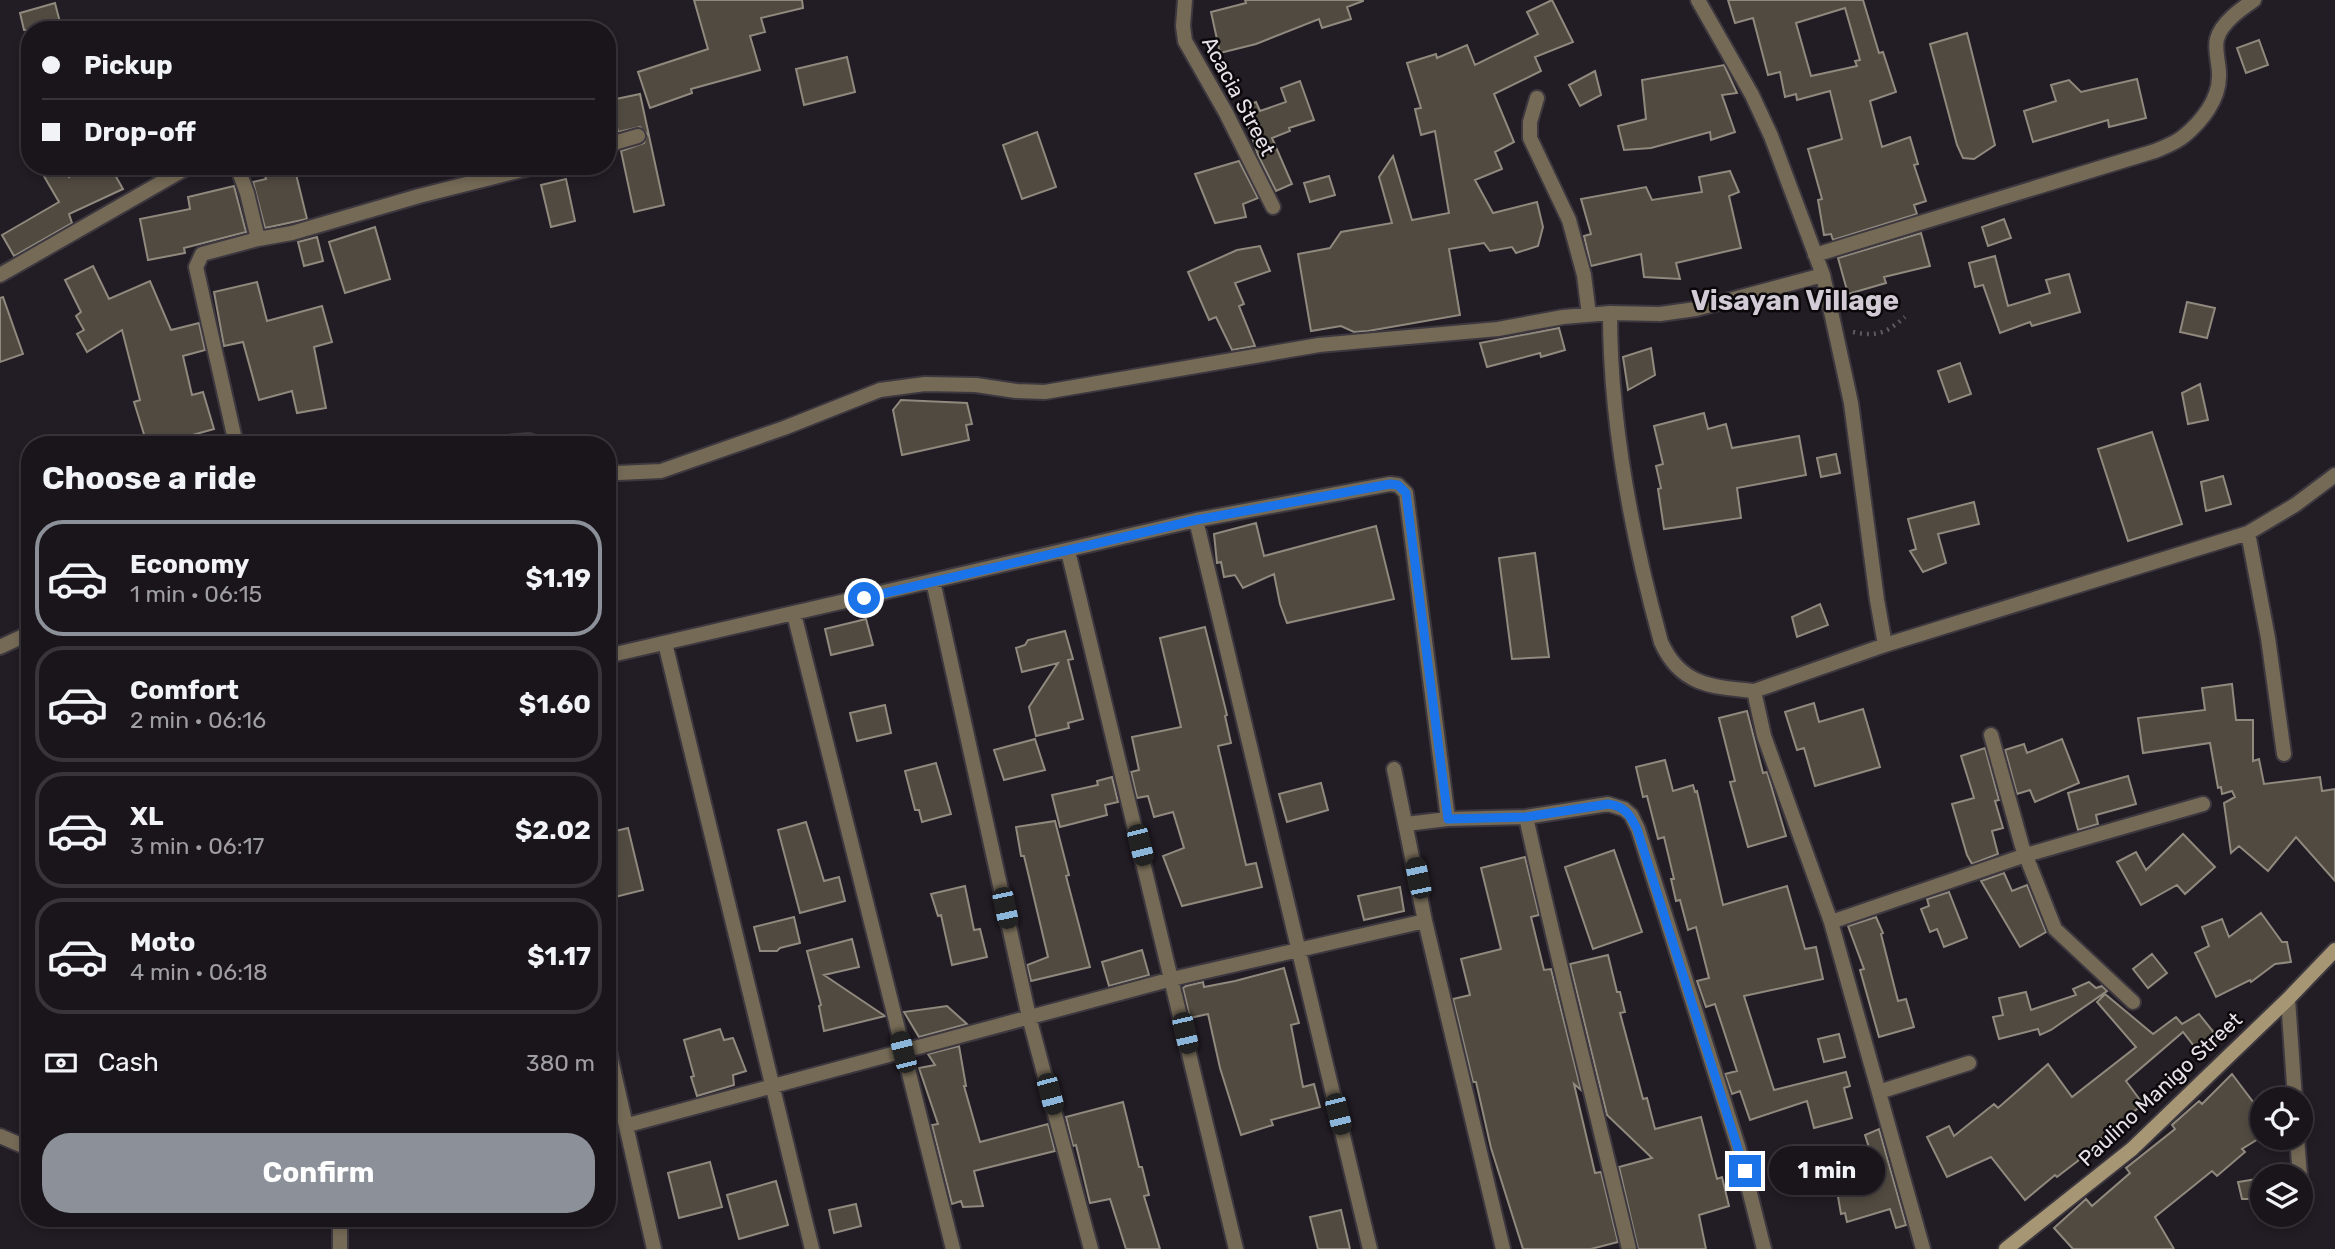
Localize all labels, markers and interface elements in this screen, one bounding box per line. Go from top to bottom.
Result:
street label: Acacia Street [1197,32,1281,160]
text: Pickup [84,50,173,81]
text: Drop-off [84,117,196,148]
district label: Visayan Village [1691,284,1899,317]
text: Choose a ride [42,459,256,497]
icon: car [46,547,109,610]
text: Economy [130,549,249,580]
text: $1.19 [525,563,591,594]
text: 1 min · 06:15 [130,580,262,608]
route start [848,582,880,614]
icon: car [46,673,109,736]
text: Comfort [130,675,239,706]
text: $1.60 [519,689,591,720]
text: 2 min · 06:16 [130,706,266,734]
icon: car [46,799,109,862]
text: XL [130,801,163,832]
text: $2.02 [515,815,591,846]
car [1125,822,1156,868]
text: 3 min · 06:17 [130,832,264,860]
car [1404,855,1433,901]
car [991,885,1020,931]
icon: car [46,925,109,988]
text: Moto [130,927,195,958]
text: $1.17 [527,941,591,972]
text: 4 min · 06:18 [130,958,268,986]
street label: Paulino Manigo Street [2073,1007,2247,1171]
car [1171,1010,1200,1056]
car [888,1029,919,1075]
icon: cash [42,1044,80,1082]
text: Cash [98,1047,159,1078]
text: 380 m [526,1049,595,1077]
car [1035,1071,1066,1117]
map controls [2250,1087,2313,1227]
button: locate [2250,1087,2313,1150]
car [1323,1091,1354,1137]
button: Confirm [42,1133,595,1213]
callout: 1 min [1770,1146,1885,1196]
route end [1729,1155,1761,1187]
text: 1 min [1798,1156,1856,1184]
button: layers [2250,1164,2313,1227]

